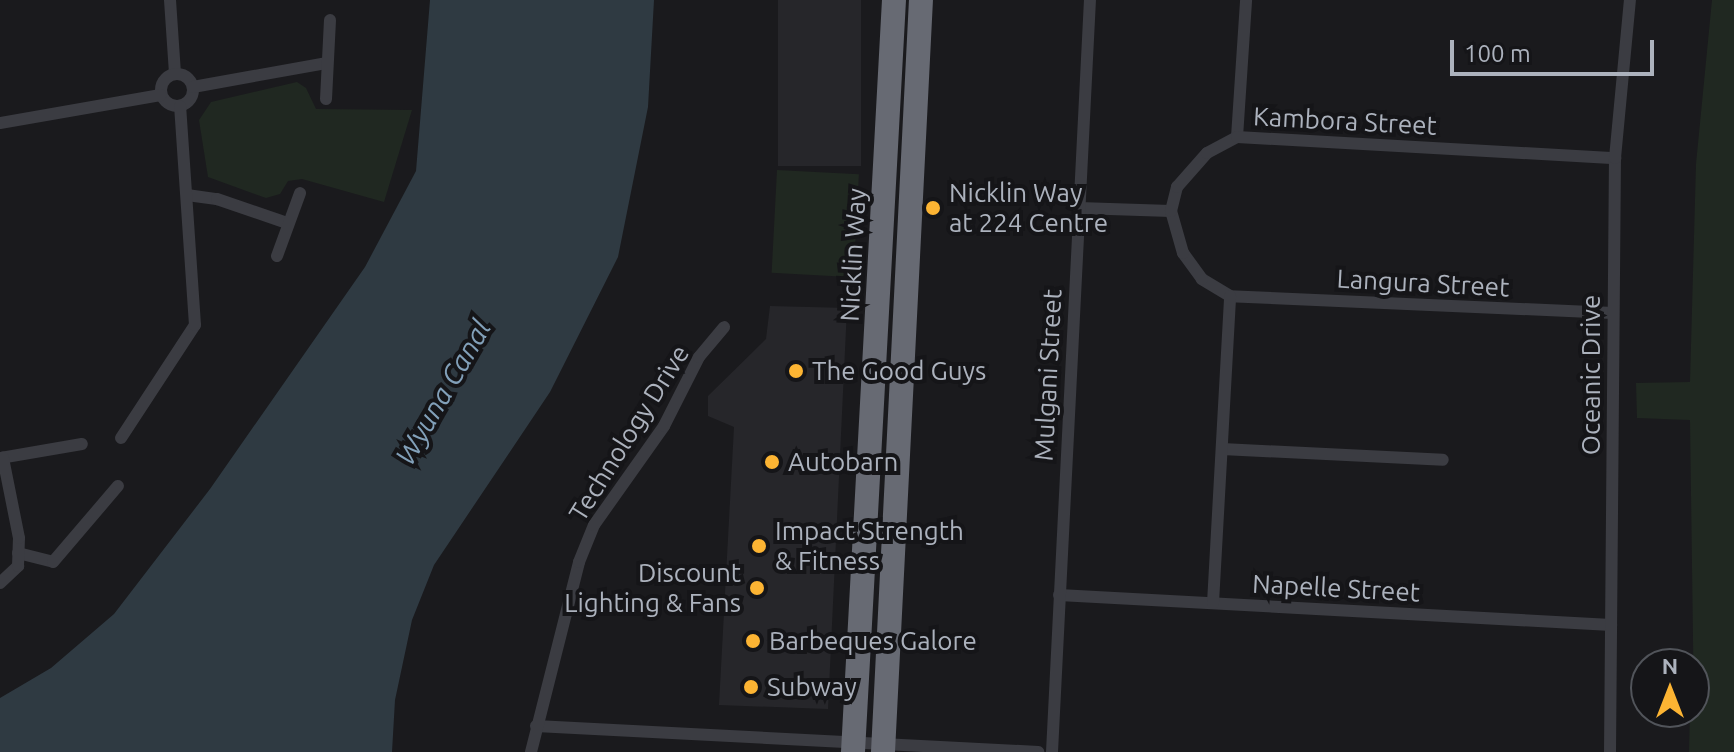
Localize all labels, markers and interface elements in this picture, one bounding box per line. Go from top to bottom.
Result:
scale bar [1454,24,1658,74]
text: 100 m [1464,40,1531,67]
street label: Kambora Street [1252,101,1438,141]
place label: Nicklin Way at 224 Centre [949,177,1108,238]
street label: Nicklin Way [834,188,872,322]
marker: Nicklin Way at 224 Centre [924,199,942,217]
street label: Langura Street [1336,263,1510,303]
street label: Mulgani Street [1028,288,1068,462]
street label: Oceanic Drive [1575,295,1607,455]
water label: Wyuna Canal [388,314,498,470]
street label: Technology Drive [562,339,696,527]
place label: The Good Guys [812,355,986,387]
marker: The Good Guys [787,362,805,380]
place label: Autobarn [788,446,898,478]
marker: Autobarn [763,453,781,471]
place label: Impact Strength & Fitness [775,515,964,576]
marker: Impact Strength & Fitness [750,537,768,555]
place label: Discount Lighting & Fans [564,557,741,618]
street label: Napelle Street [1251,568,1421,608]
marker: Discount Lighting & Fans [748,579,766,597]
place label: Barbeques Galore [769,625,977,657]
marker: Barbeques Galore [744,632,762,650]
north arrow [1630,648,1710,728]
text: N [1662,653,1678,678]
place label: Subway [767,671,857,703]
marker: Subway [742,678,760,696]

